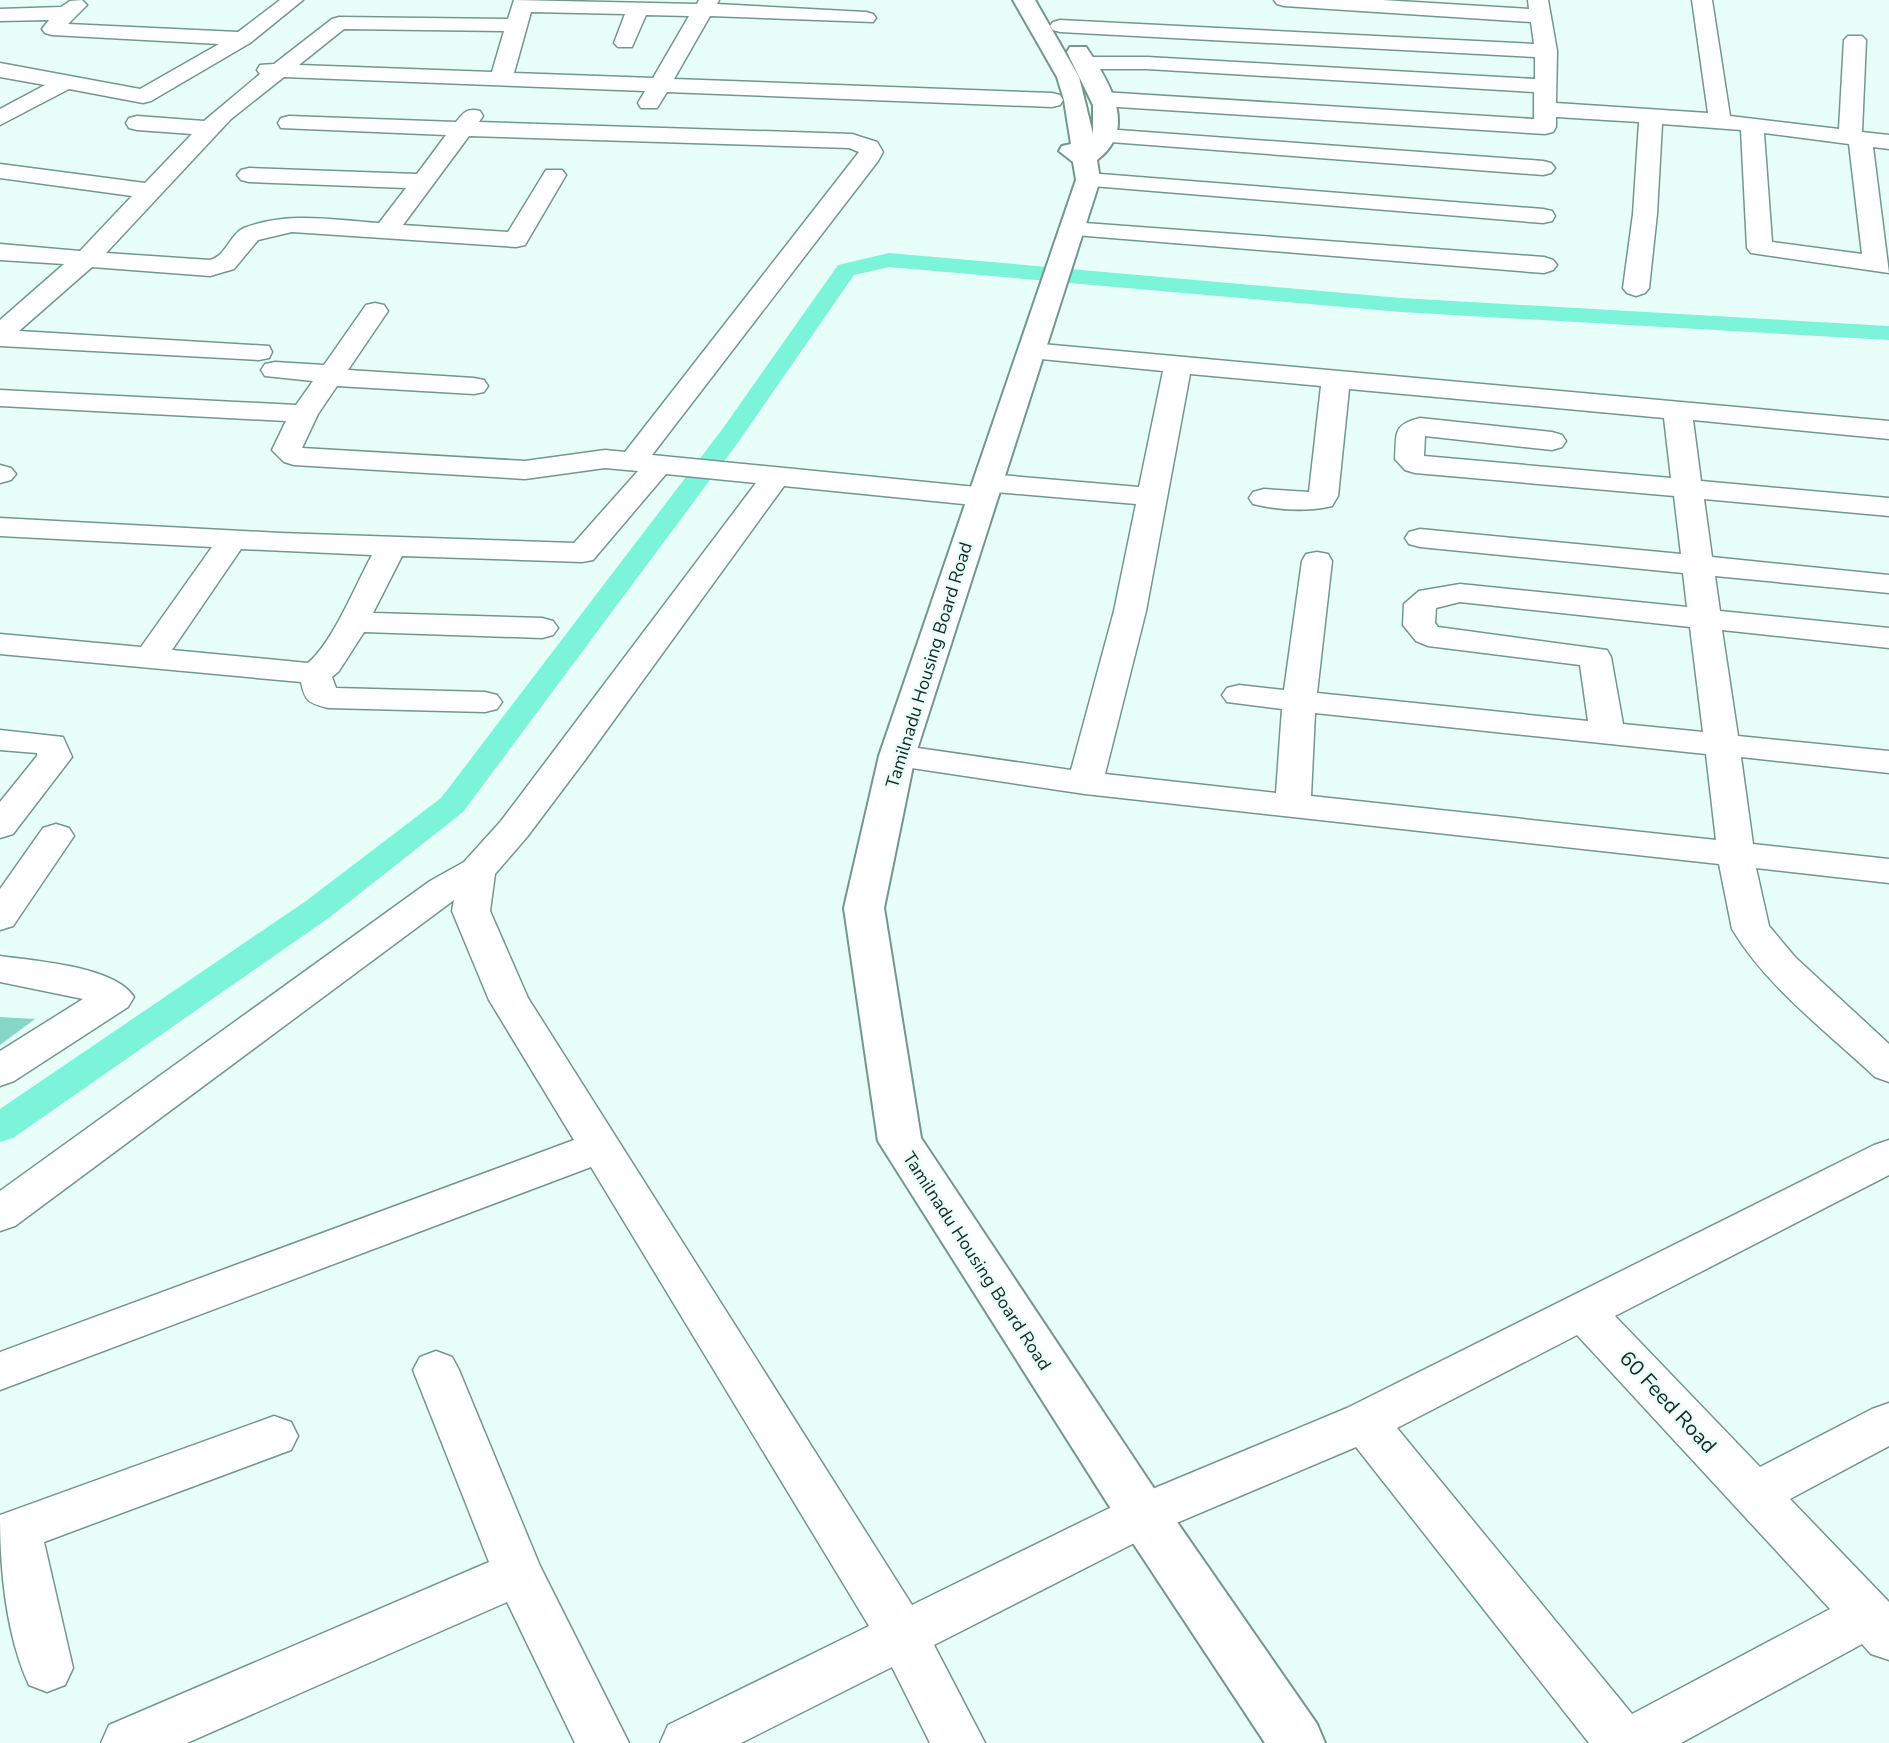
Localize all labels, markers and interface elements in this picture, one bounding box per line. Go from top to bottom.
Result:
street label: Tamilnadu Housing Board Road [880,539,978,791]
street label: Tamilnadu Housing Board Road [897,1147,1057,1375]
street label: 60 Feed Road [1613,1345,1723,1459]

